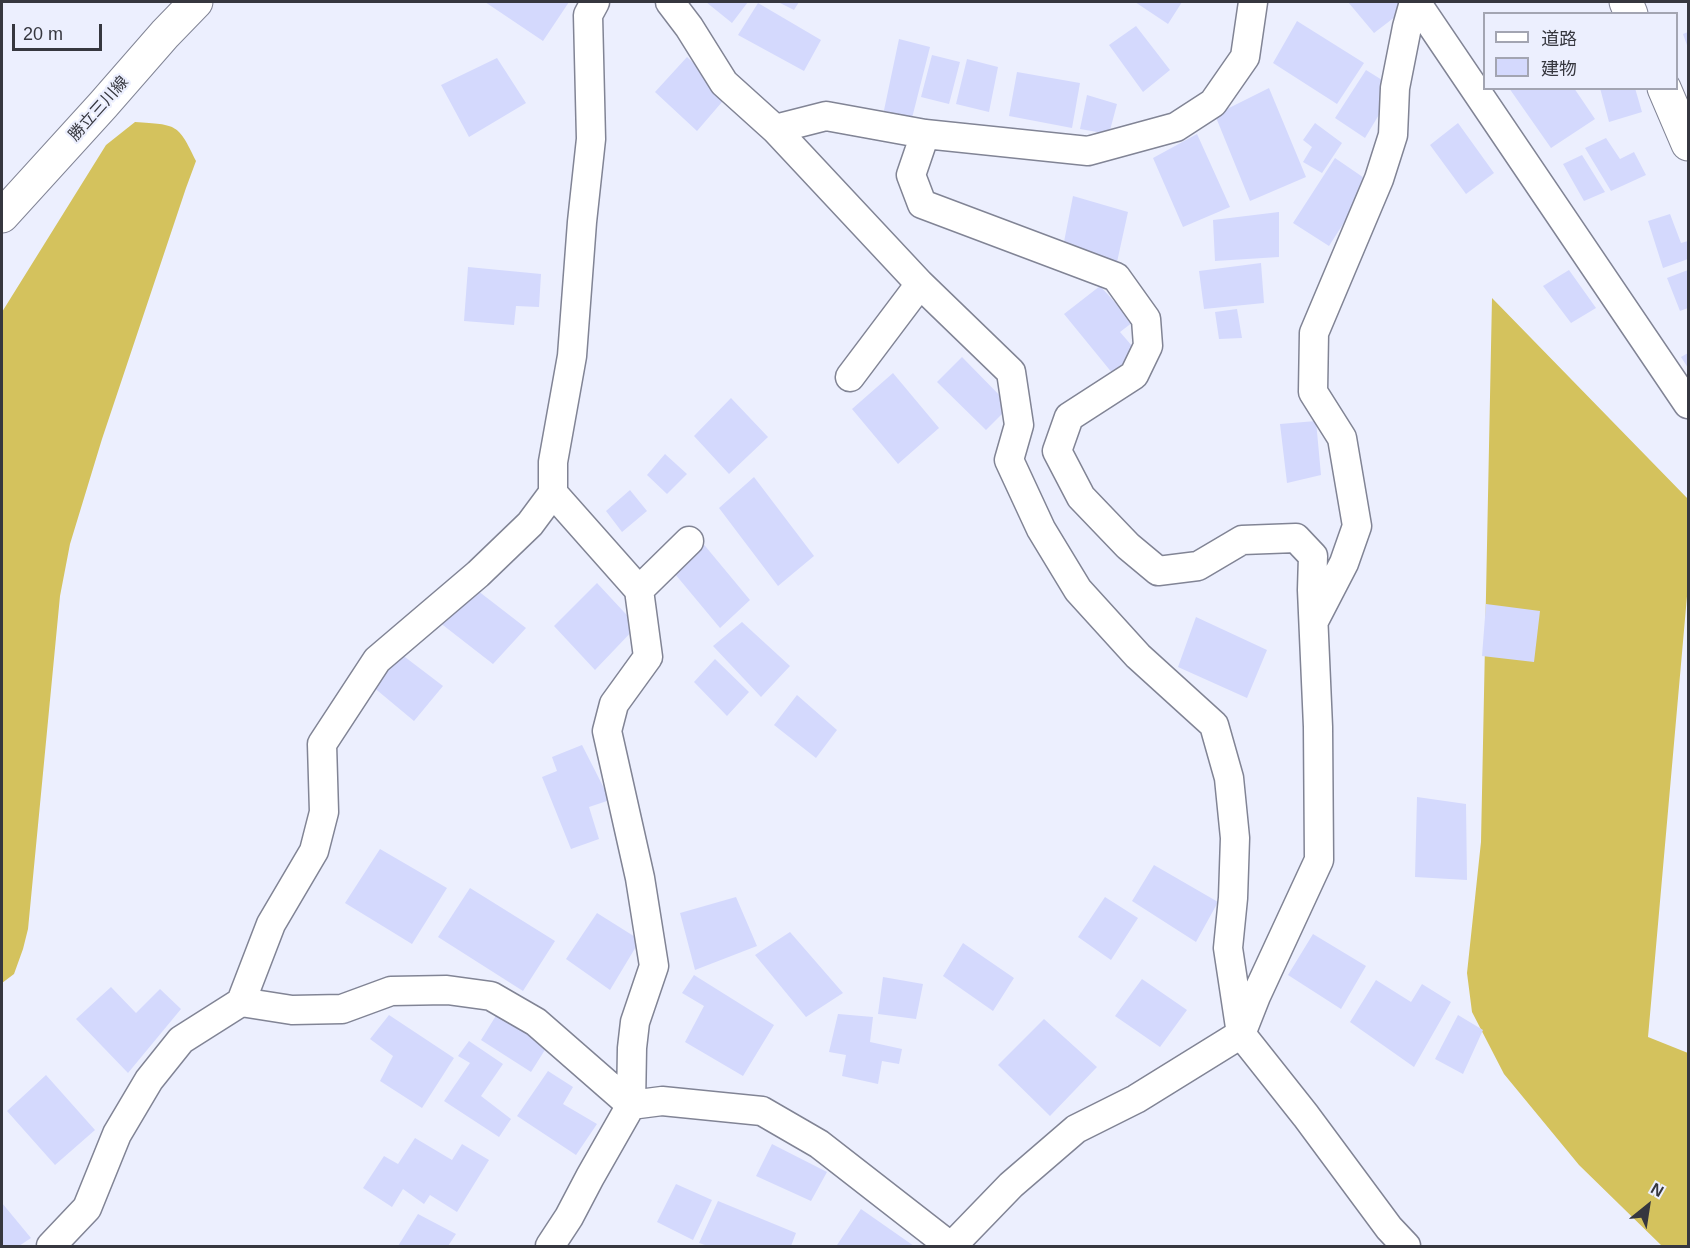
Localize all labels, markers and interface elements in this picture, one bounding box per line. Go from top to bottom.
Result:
scale bar [15,12,105,50]
legend [1483,12,1678,90]
text: 20 m [23,24,63,44]
text: 道路 [1541,29,1577,49]
text: 建物 [1541,59,1577,79]
street label: 勝立三川線 [65,73,133,145]
north arrow [1618,1176,1678,1236]
text: N [1648,1180,1667,1200]

